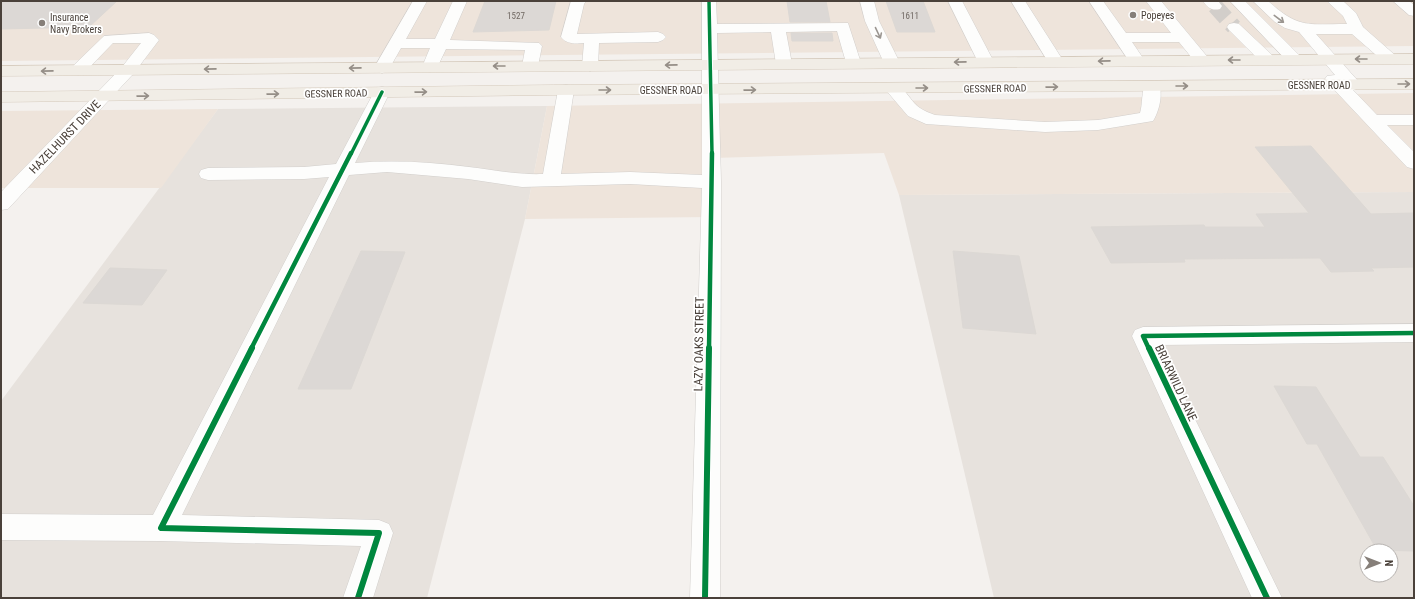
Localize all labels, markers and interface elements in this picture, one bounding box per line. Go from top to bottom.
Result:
marker: Popeyes [1128,10,1138,20]
place label: Popeyes [1141,10,1175,21]
house number: 1527 [507,11,525,21]
house number: 1611 [901,11,919,21]
place label: Insurance Navy Brokers [50,12,102,35]
one-way arrow [1274,15,1285,23]
marker: Insurance Navy Brokers [37,18,47,28]
one-way arrow [875,26,882,38]
one-way arrow [1355,55,1368,63]
one-way arrow [1228,56,1241,64]
one-way arrow [1098,57,1111,65]
one-way arrow [954,58,967,66]
one-way arrow [665,61,678,69]
one-way arrow [493,63,506,70]
one-way arrow [349,64,362,72]
one-way arrow [204,65,217,73]
one-way arrow [41,67,54,75]
street label: GESSNER ROAD [1288,80,1351,91]
one-way arrow [1397,80,1410,88]
street label: GESSNER ROAD [964,82,1027,95]
one-way arrow [1175,82,1188,90]
one-way arrow [1045,83,1058,91]
one-way arrow [915,84,928,92]
street label: GESSNER ROAD [640,85,703,96]
one-way arrow [598,86,611,94]
one-way arrow [743,86,756,94]
street label: GESSNER ROAD [305,87,368,100]
one-way arrow [414,88,427,96]
one-way arrow [266,90,279,98]
one-way arrow [136,92,149,100]
street label: HAZELHURST DRIVE [26,97,104,177]
street label: LAZY OAKS STREET [691,297,707,391]
street label: BRIARWILD LANE [1152,342,1200,424]
north arrow [1359,543,1399,583]
text: N [1382,560,1395,567]

